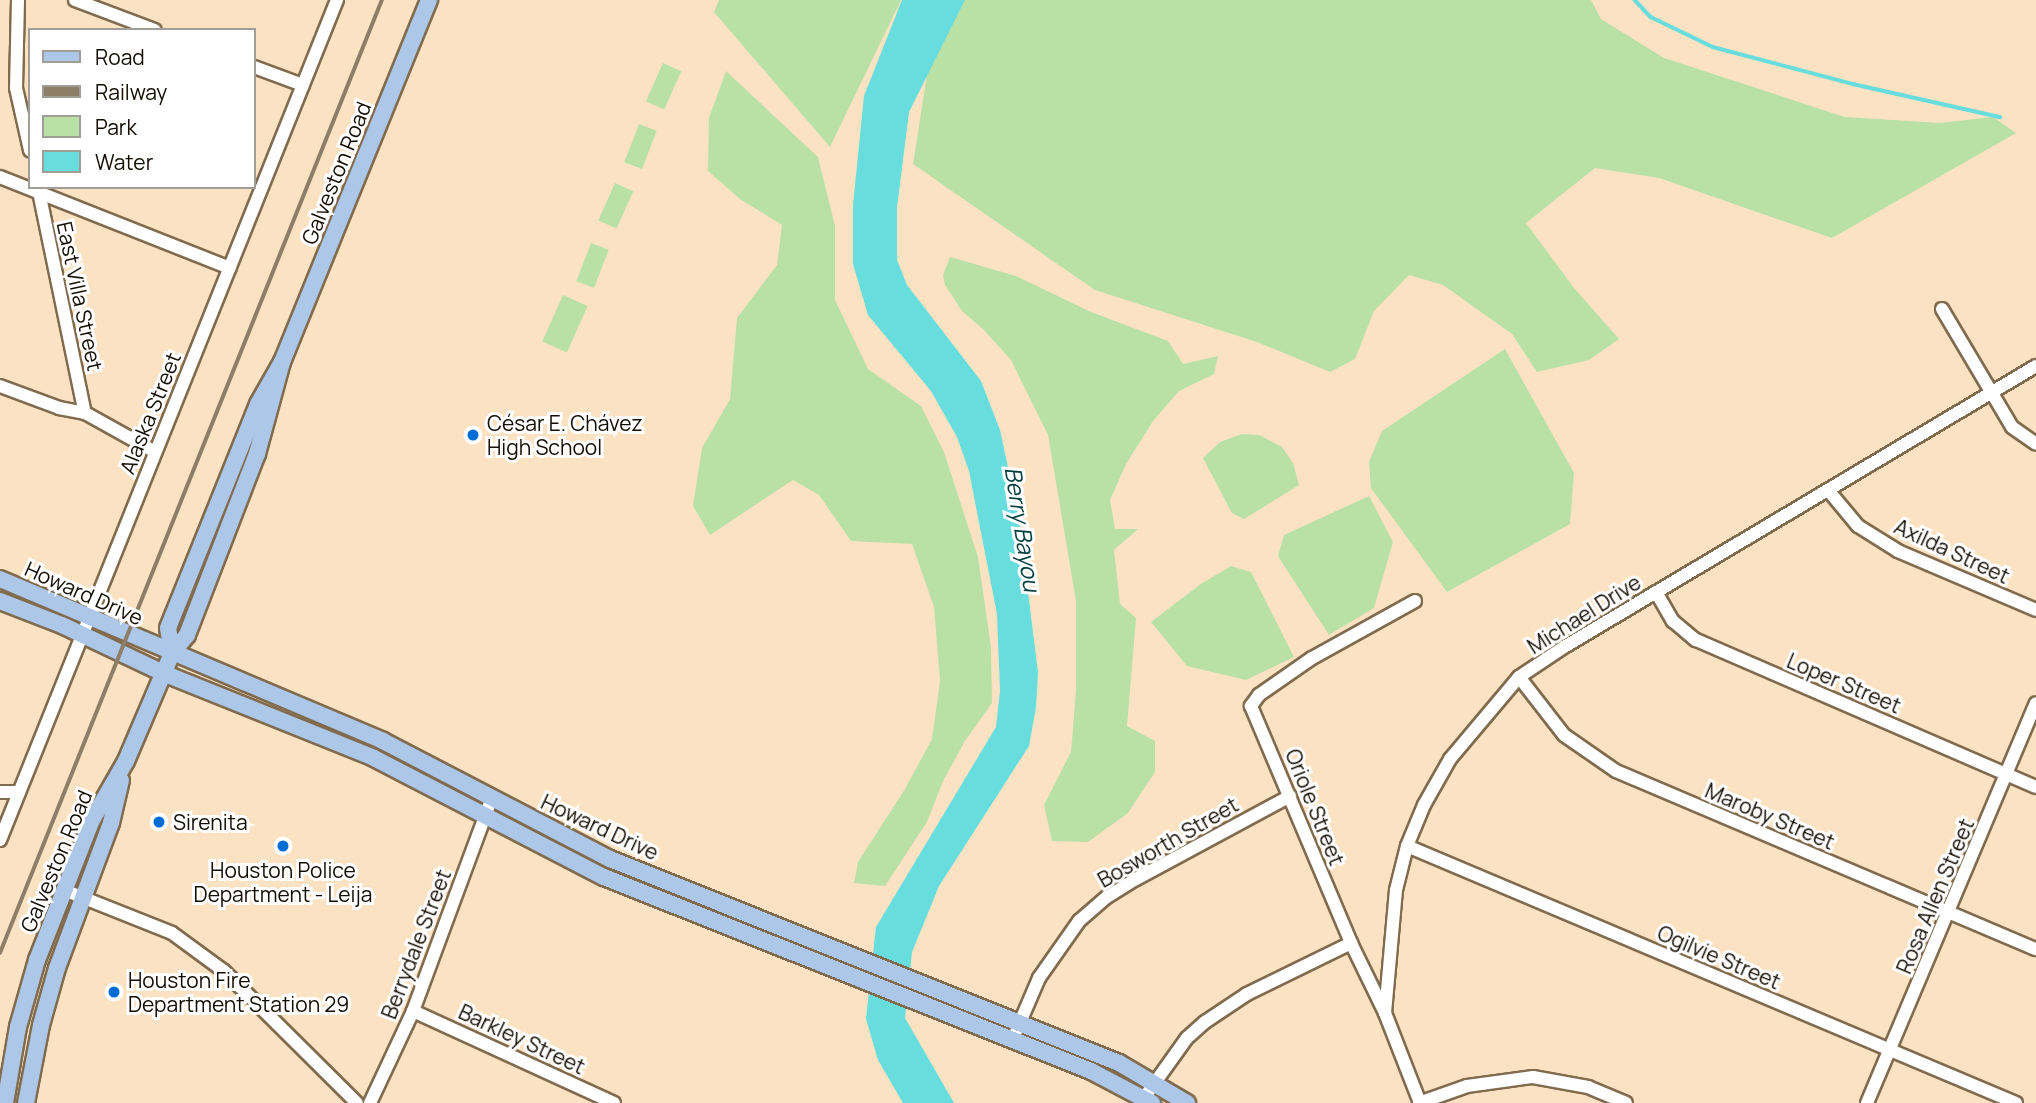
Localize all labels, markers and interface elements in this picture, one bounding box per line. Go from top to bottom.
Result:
legend [28,28,256,189]
text: Road [95,43,145,71]
text: Railway [95,78,167,106]
street label: Galveston Road [296,98,376,248]
text: Park [95,113,137,141]
text: Water [95,148,153,176]
street label: East Villa Street [52,219,108,373]
street label: Alaska Street [114,349,186,477]
place label: César E. Chávez High School [487,410,643,460]
marker: César E. Chávez High School [465,427,481,443]
water label: Berry Bayou [1000,465,1046,593]
street label: Axilda Street [1890,513,2014,589]
street label: Howard Drive [21,556,147,630]
street label: Michael Drive [1523,569,1645,659]
street label: Loper Street [1783,648,1905,718]
street label: Oriole Street [1280,745,1350,869]
street label: Maroby Street [1702,777,1838,855]
street label: Galveston Road [15,786,97,936]
street label: Howard Drive [537,789,663,865]
street label: Bosworth Street [1093,792,1243,892]
place label: Sirenita [173,809,248,835]
marker: Sirenita [151,814,167,830]
street label: Rosa Allen Street [1891,815,1979,977]
marker: Houston Police Department - Leija [275,838,291,854]
place label: Houston Police Department - Leija [194,857,372,907]
street label: Berrydale Street [376,866,456,1022]
street label: Ogilvie Street [1654,920,1784,994]
place label: Houston Fire Department Station 29 [128,967,349,1017]
marker: Houston Fire Department Station 29 [106,984,122,1000]
street label: Barkley Street [455,999,589,1079]

